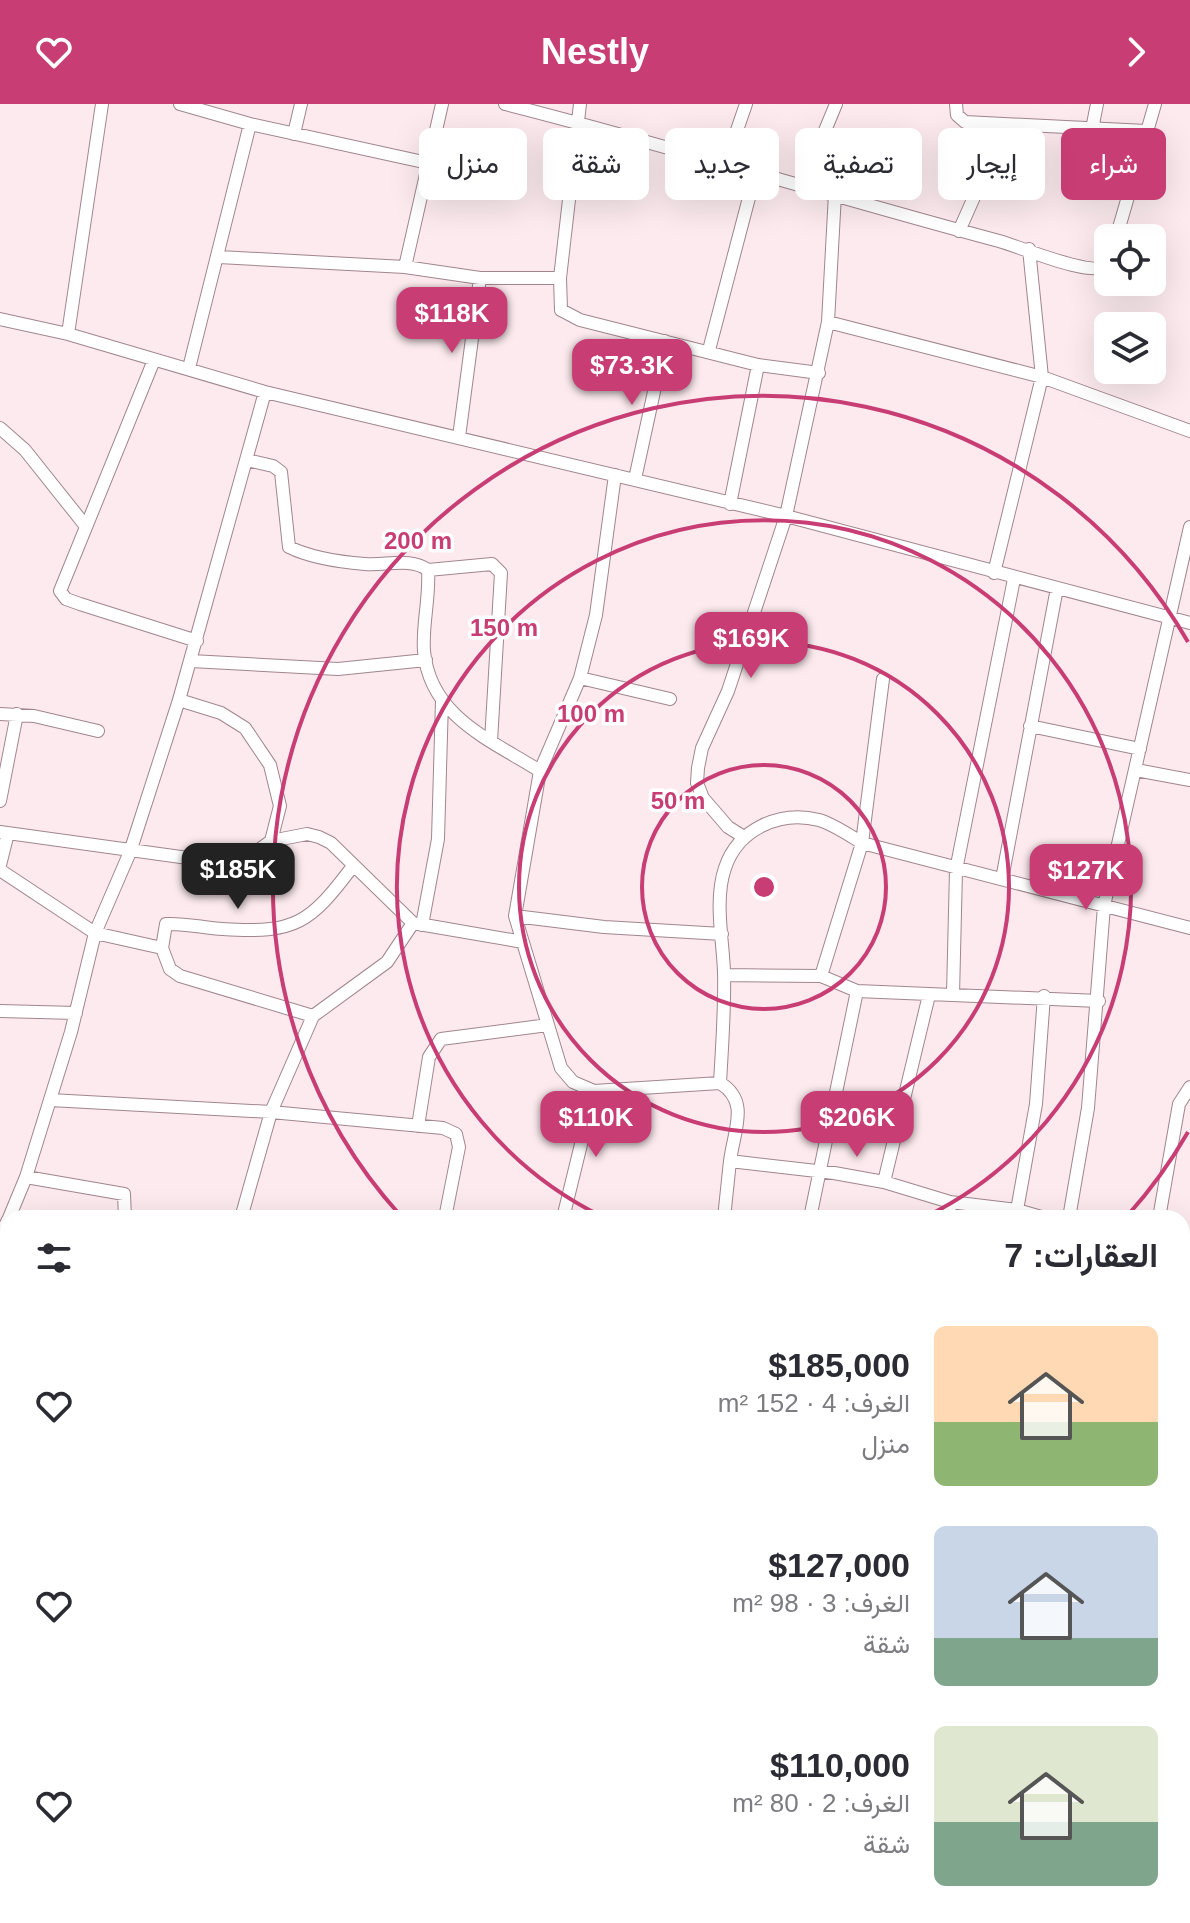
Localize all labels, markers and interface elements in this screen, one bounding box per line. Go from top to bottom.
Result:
icon: heart [32,30,76,74]
icon: forward [1114,30,1158,74]
text: Nestly [541,31,649,72]
chip: منزل [419,128,527,200]
chip: شقة [543,128,649,200]
chip: جديد [665,128,779,200]
chip: تصفية [795,128,922,200]
chip: إيجار [938,128,1045,200]
chip: شراء [1061,128,1166,200]
map controls [1094,224,1166,384]
button: locate [1094,224,1166,296]
pin: $118K [396,287,508,355]
text: $118K [414,298,490,328]
button: layers [1094,312,1166,384]
pin: $73.3K [567,339,697,407]
text: $73.3K [590,350,674,380]
text: 200 m [384,527,452,554]
pin: $169K [695,612,807,680]
text: 150 m [470,614,538,641]
text: $169K [713,623,789,653]
text: 100 m [557,700,625,727]
text: 50 m [651,787,705,814]
pin: $185K [182,843,294,911]
pin: $127K [1030,844,1142,912]
text: $185K [200,854,276,884]
text: $127K [1048,855,1124,885]
centre of rings [750,873,778,901]
pin: $110K [540,1091,652,1159]
pin: $206K [801,1091,913,1159]
text: $110K [558,1102,634,1132]
text: $206K [819,1102,895,1132]
icon: filters [32,1236,76,1280]
text: العقارات: 7 [1004,1236,1158,1274]
text: $185,000 [768,1346,910,1384]
icon: home [998,1358,1094,1454]
icon: heart [32,1384,76,1428]
text: الغرف: 4 · 152 m² [718,1388,910,1418]
text: منزل [861,1429,910,1459]
text: $127,000 [768,1546,910,1584]
icon: home [998,1558,1094,1654]
icon: heart [32,1584,76,1628]
text: الغرف: 3 · 98 m² [732,1588,910,1618]
text: شقة [863,1629,910,1659]
text: $110,000 [770,1746,910,1784]
icon: home [998,1758,1094,1854]
icon: heart [32,1784,76,1828]
text: الغرف: 2 · 80 m² [732,1788,910,1818]
text: شقة [863,1829,910,1859]

